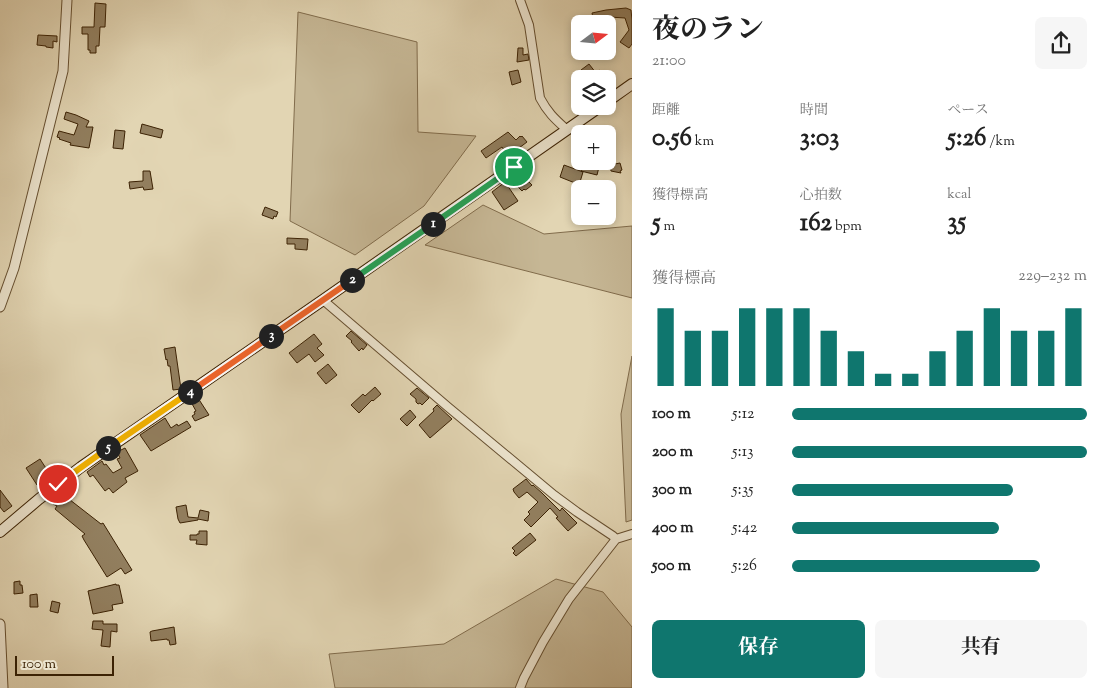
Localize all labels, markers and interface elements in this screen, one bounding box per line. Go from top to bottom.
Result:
text: 夜のラン [652,11,764,51]
north arrow [571,15,616,60]
map controls [571,15,616,225]
button: share [1035,17,1087,69]
text: 21:00 [652,50,686,73]
button: layers [571,70,616,115]
text: 距離 [652,101,680,121]
text: 時間 [800,101,828,121]
text: ペース [947,101,989,121]
text: 0.56 [652,121,692,157]
text: 3:03 [800,121,839,157]
text: 5:26 [947,121,987,157]
button: + [571,125,616,170]
text: km [692,132,714,152]
text: /km [987,132,1015,152]
pin [493,146,535,188]
icon: arrive [500,153,528,181]
button: − [571,180,616,225]
text: kcal [947,185,971,205]
text: 獲得標高 [652,186,708,206]
text: 心拍数 [800,186,842,206]
text: 35 [947,205,966,241]
text: 5 [652,206,661,242]
text: 162 [800,206,832,242]
pin: 1 [420,212,446,236]
text: 1 [431,214,436,234]
text: m [661,217,675,237]
text: bpm [832,217,862,237]
text: 229–232 m [1018,265,1087,288]
pin: 2 [340,268,364,292]
text: 獲得標高 [652,268,716,291]
text: 2 [349,270,356,290]
pin: 3 [258,324,284,348]
text: 3 [269,326,274,346]
pin: 4 [178,380,202,404]
text: 4 [187,382,194,402]
text: 100 m [652,403,691,426]
text: 5:12 [732,403,755,426]
pin: 5 [96,436,120,460]
text: 5 [106,438,111,458]
text: 200 m [652,441,693,464]
text: 5:13 [732,441,754,464]
pin [37,463,79,505]
icon: check [44,470,72,498]
text: 300 m [652,479,692,502]
text: 5:35 [732,479,754,502]
text: 400 m [652,517,694,540]
text: 5:42 [732,517,757,540]
text: 500 m [652,555,691,578]
text: 5:26 [732,555,757,578]
button: 保存 [652,620,865,678]
button: 共有 [875,620,1087,678]
scale bar [15,653,114,676]
text: 100 m [22,655,56,675]

